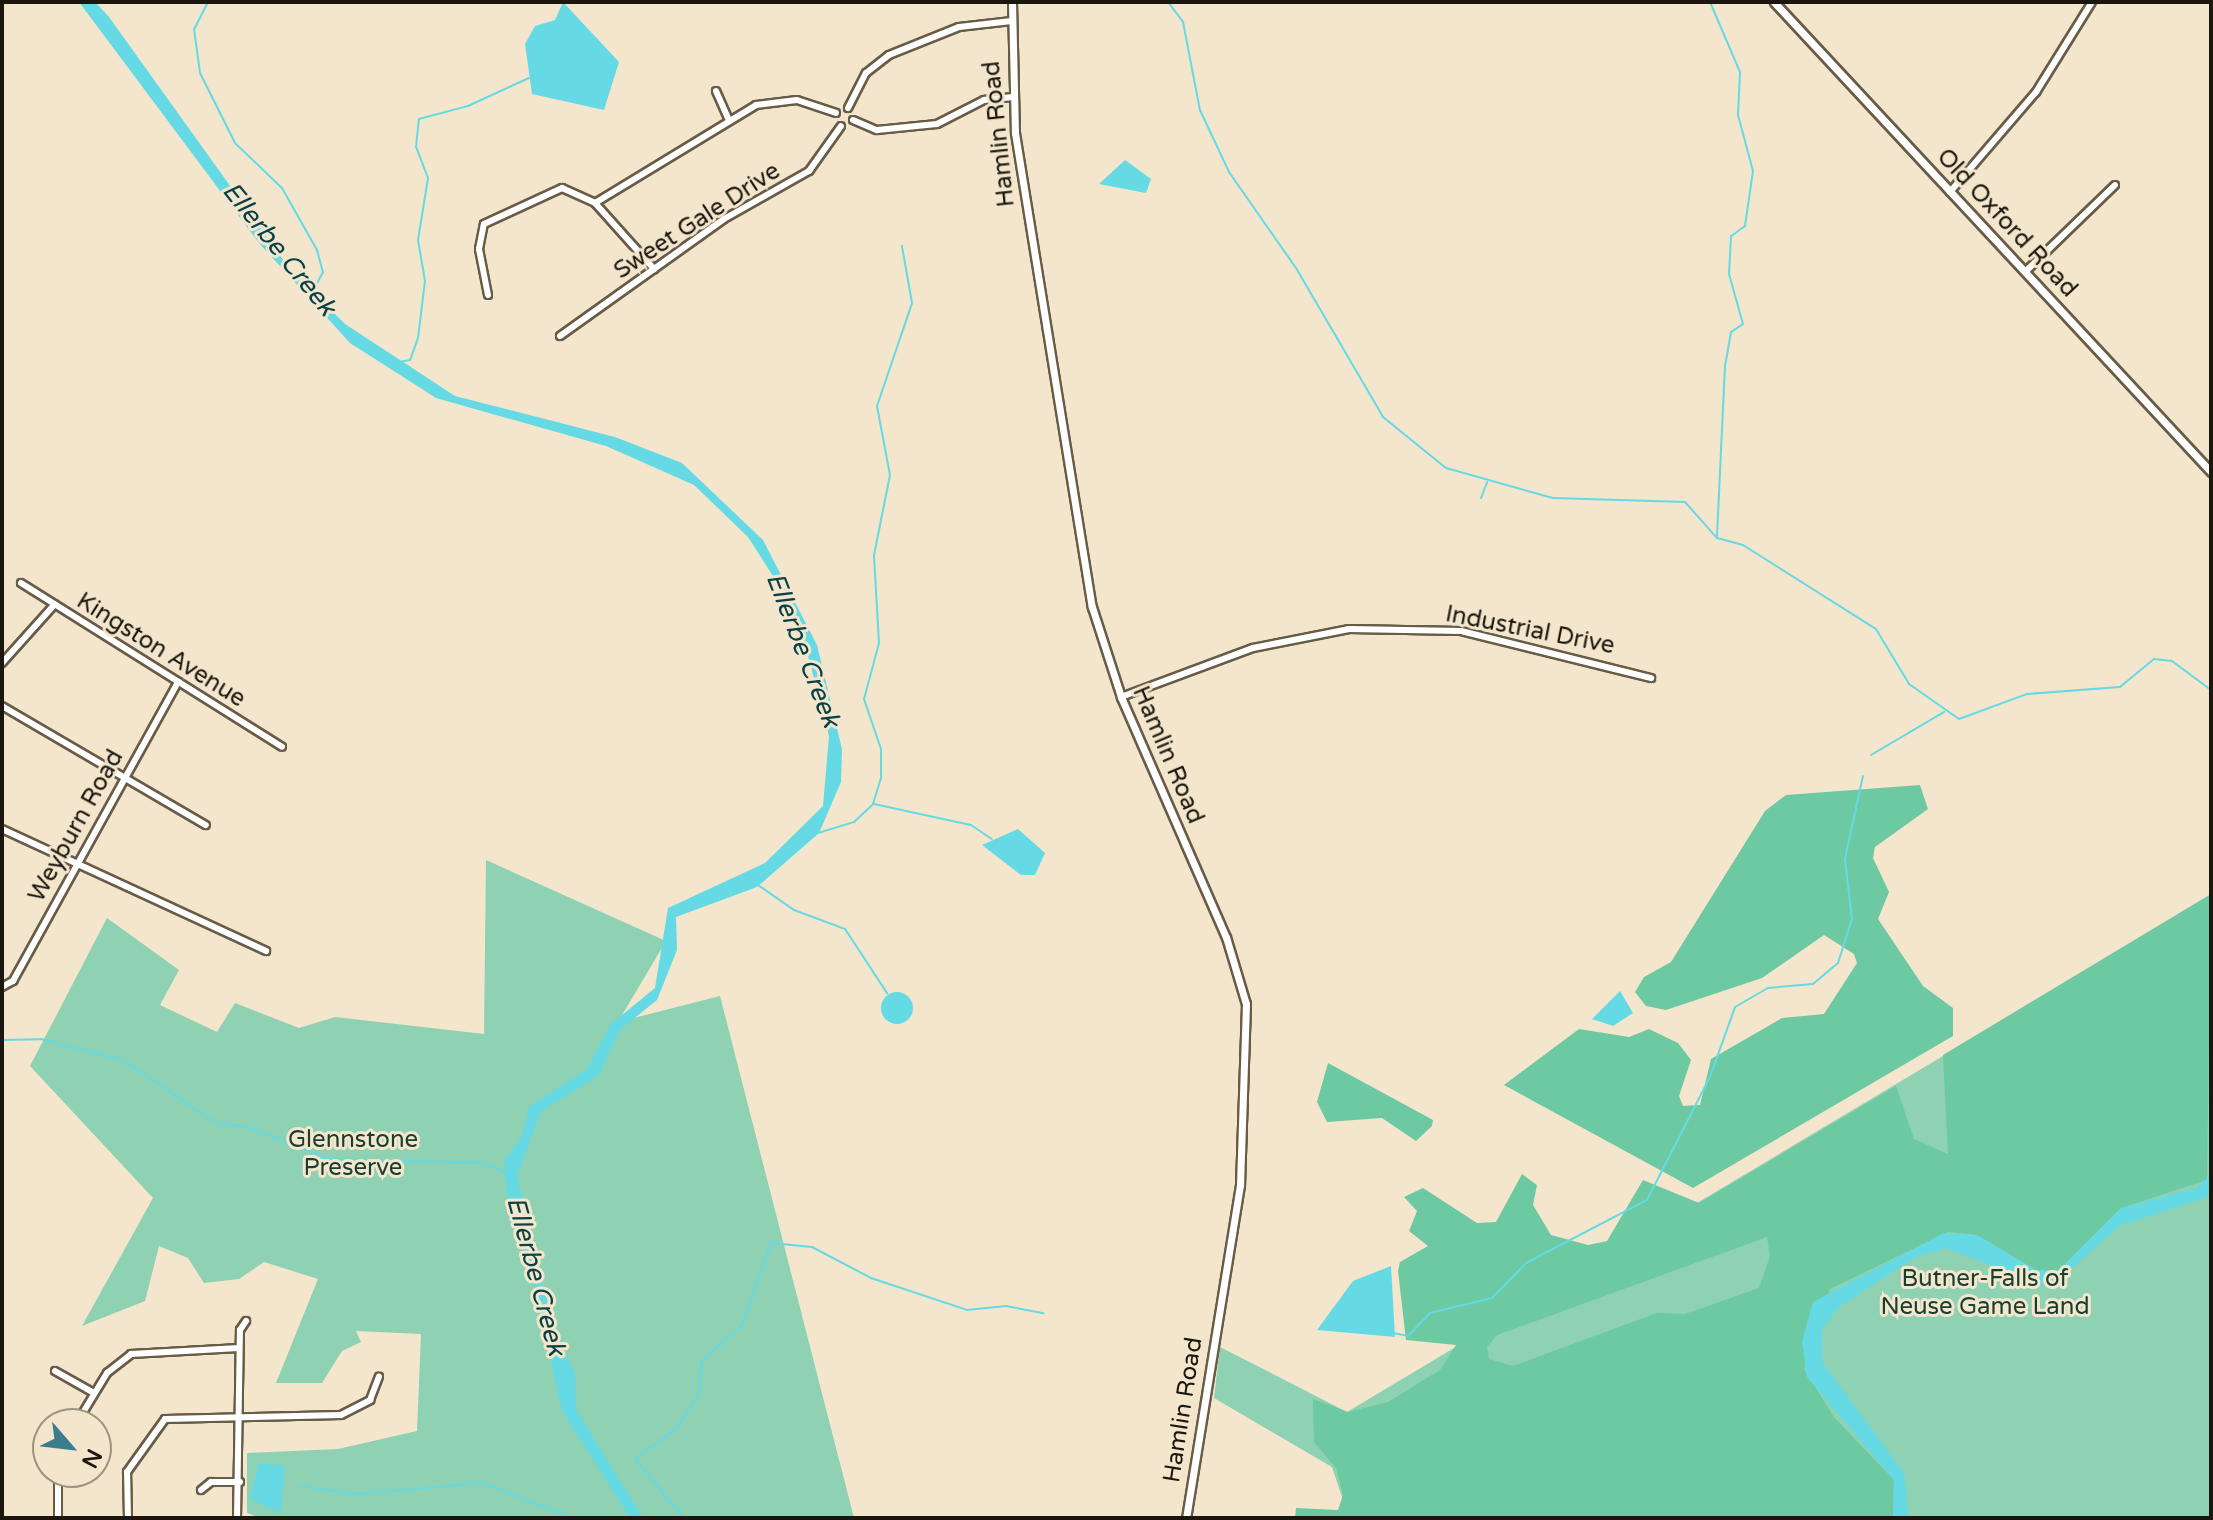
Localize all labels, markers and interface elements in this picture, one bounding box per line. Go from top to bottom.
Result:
street label: Hamlin Road [977,60,1021,208]
street label: Old Oxford Road [1931,143,2083,303]
street label: Sweet Gale Drive [609,157,785,285]
water label: Ellerbe Creek [216,176,342,322]
water label: Ellerbe Creek [759,568,847,732]
street label: Kingston Avenue [71,586,251,714]
street label: Industrial Drive [1443,599,1617,661]
street label: Hamlin Road [1126,682,1210,828]
street label: Weyburn Road [22,745,130,907]
park label: Glennstone Preserve [288,1126,418,1182]
water label: Ellerbe Creek [500,1193,572,1359]
park label: Butner-Falls of Neuse Game Land [1880,1265,2090,1321]
street label: Hamlin Road [1157,1335,1209,1485]
north arrow [32,1408,112,1488]
text: N [76,1444,107,1472]

